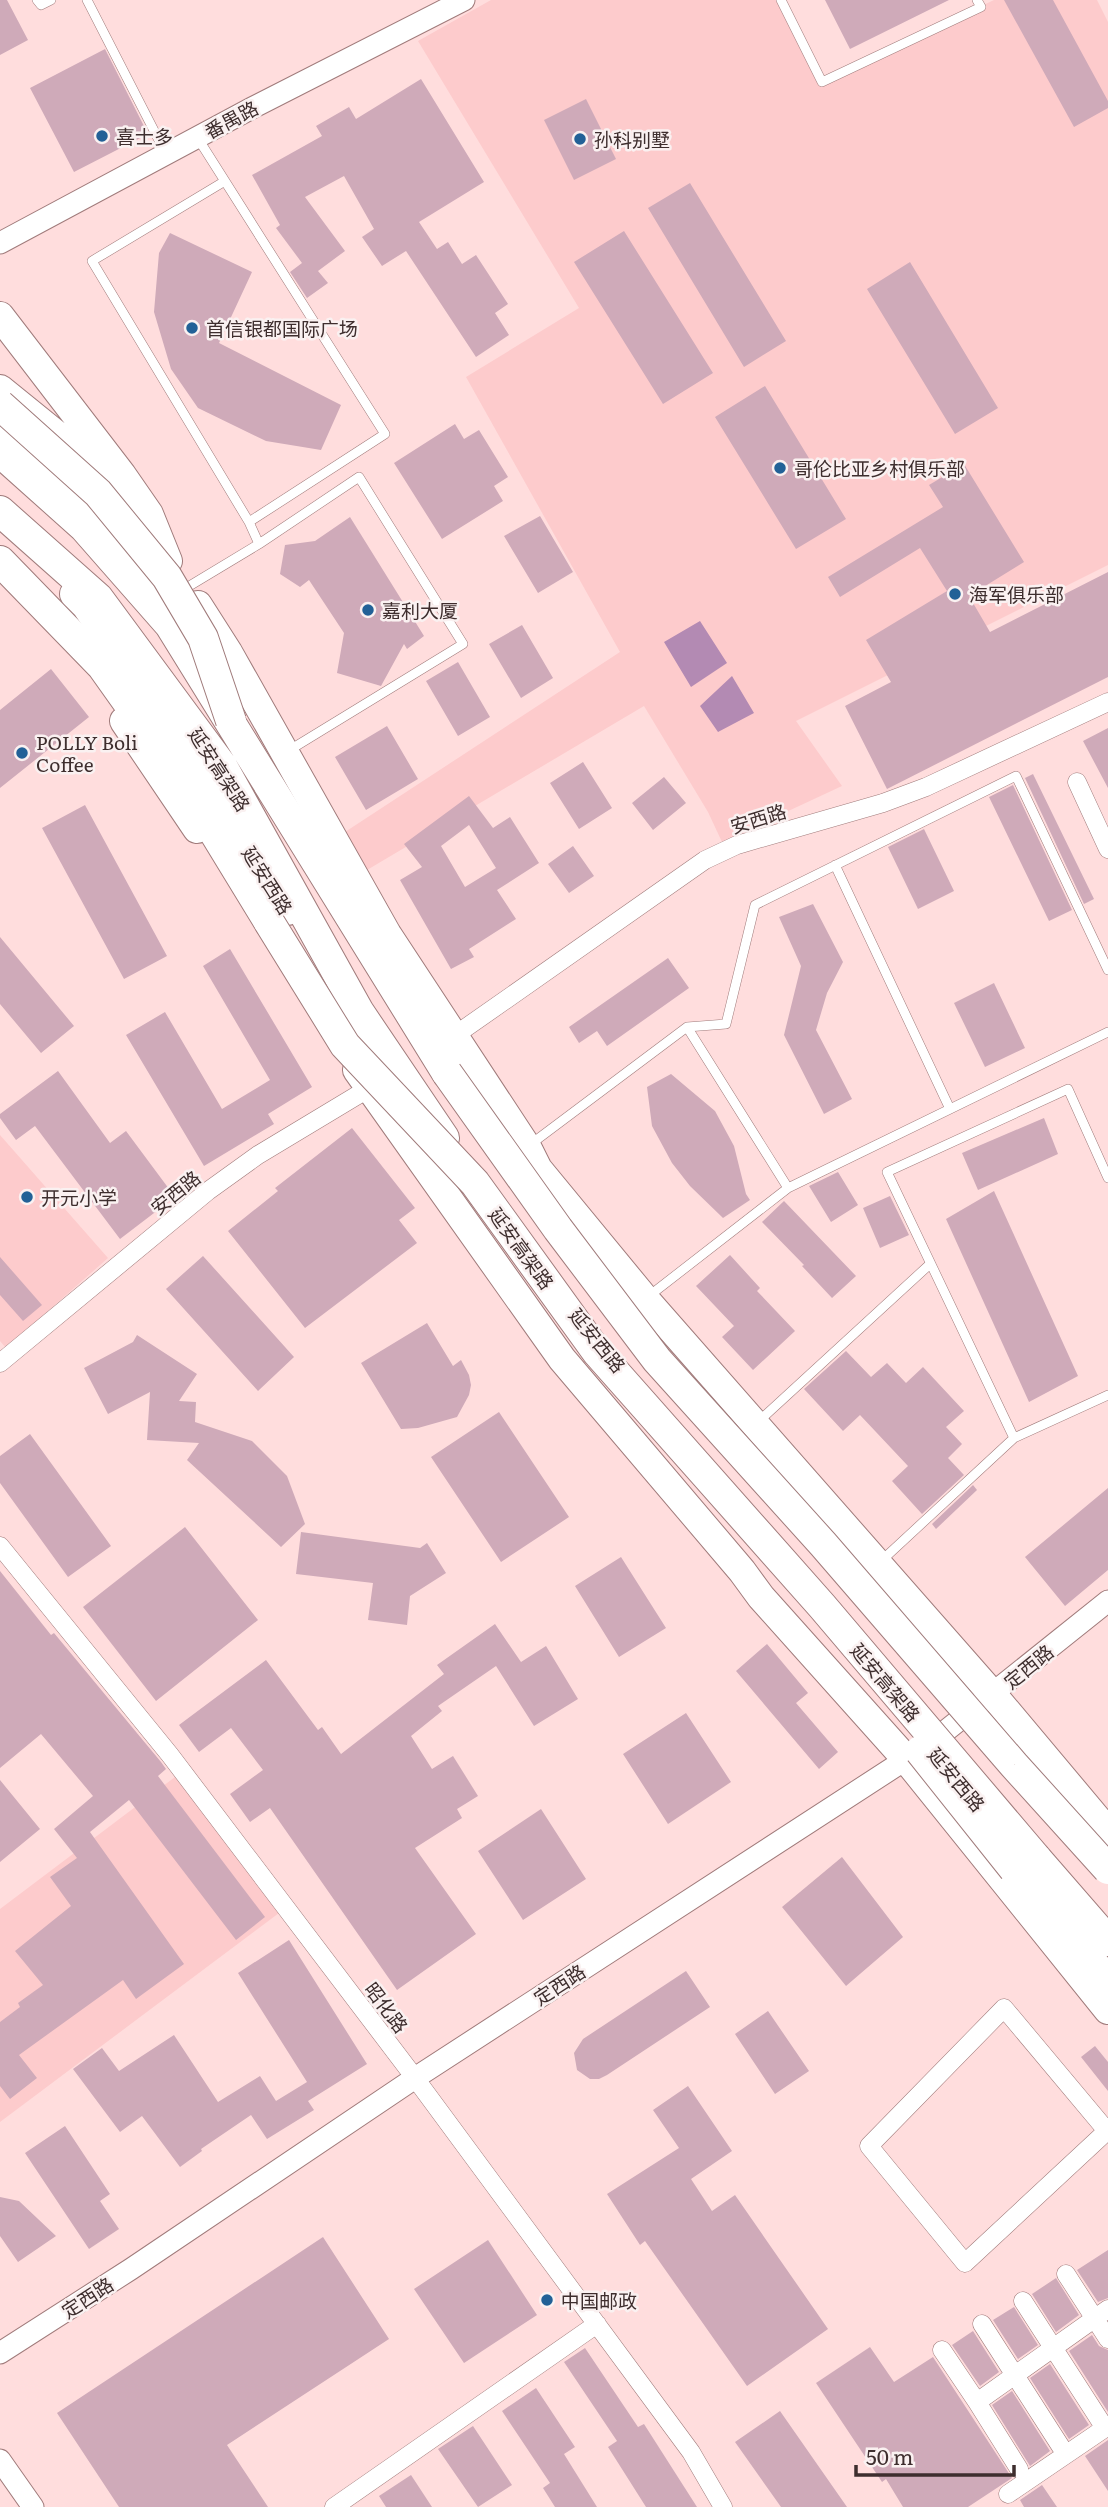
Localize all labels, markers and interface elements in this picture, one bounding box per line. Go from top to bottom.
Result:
street label: 番禺路 [199,93,263,145]
place label: 喜士多 [116,122,173,150]
place label: 孙科别墅 [594,125,670,153]
marker: 喜士多 [94,128,110,144]
marker: 孙科别墅 [572,131,588,147]
place label: 首信银都国际广场 [206,314,358,342]
marker: 首信银都国际广场 [184,320,200,336]
place label: 哥伦比亚乡村俱乐部 [794,454,965,482]
marker: 哥伦比亚乡村俱乐部 [772,460,788,476]
place label: 海军俱乐部 [969,580,1064,608]
marker: 海军俱乐部 [947,586,963,602]
place label: 嘉利大厦 [382,596,458,624]
marker: 嘉利大厦 [360,602,376,618]
street label: 延安高架路 [182,722,258,816]
place label: POLLY Boli Coffee [36,728,137,778]
marker: POLLY Boli Coffee [14,745,30,761]
street label: 安西路 [727,796,789,840]
street label: 延安西路 [236,840,300,920]
street label: 安西路 [144,1163,206,1221]
place label: 开元小学 [41,1183,117,1211]
marker: 开元小学 [19,1189,35,1205]
street label: 延安高架路 [483,1201,561,1295]
street label: 延安西路 [563,1302,633,1378]
street label: 延安高架路 [845,1637,927,1727]
street label: 定西路 [997,1637,1059,1695]
street label: 延安西路 [922,1741,992,1817]
street label: 定西路 [527,1957,591,2011]
street label: 昭化路 [359,1976,415,2038]
street label: 定西路 [55,2270,119,2324]
place label: 中国邮政 [561,2286,637,2314]
marker: 中国邮政 [539,2292,555,2308]
scale bar [856,2434,1014,2478]
text: 50 m [866,2440,913,2471]

